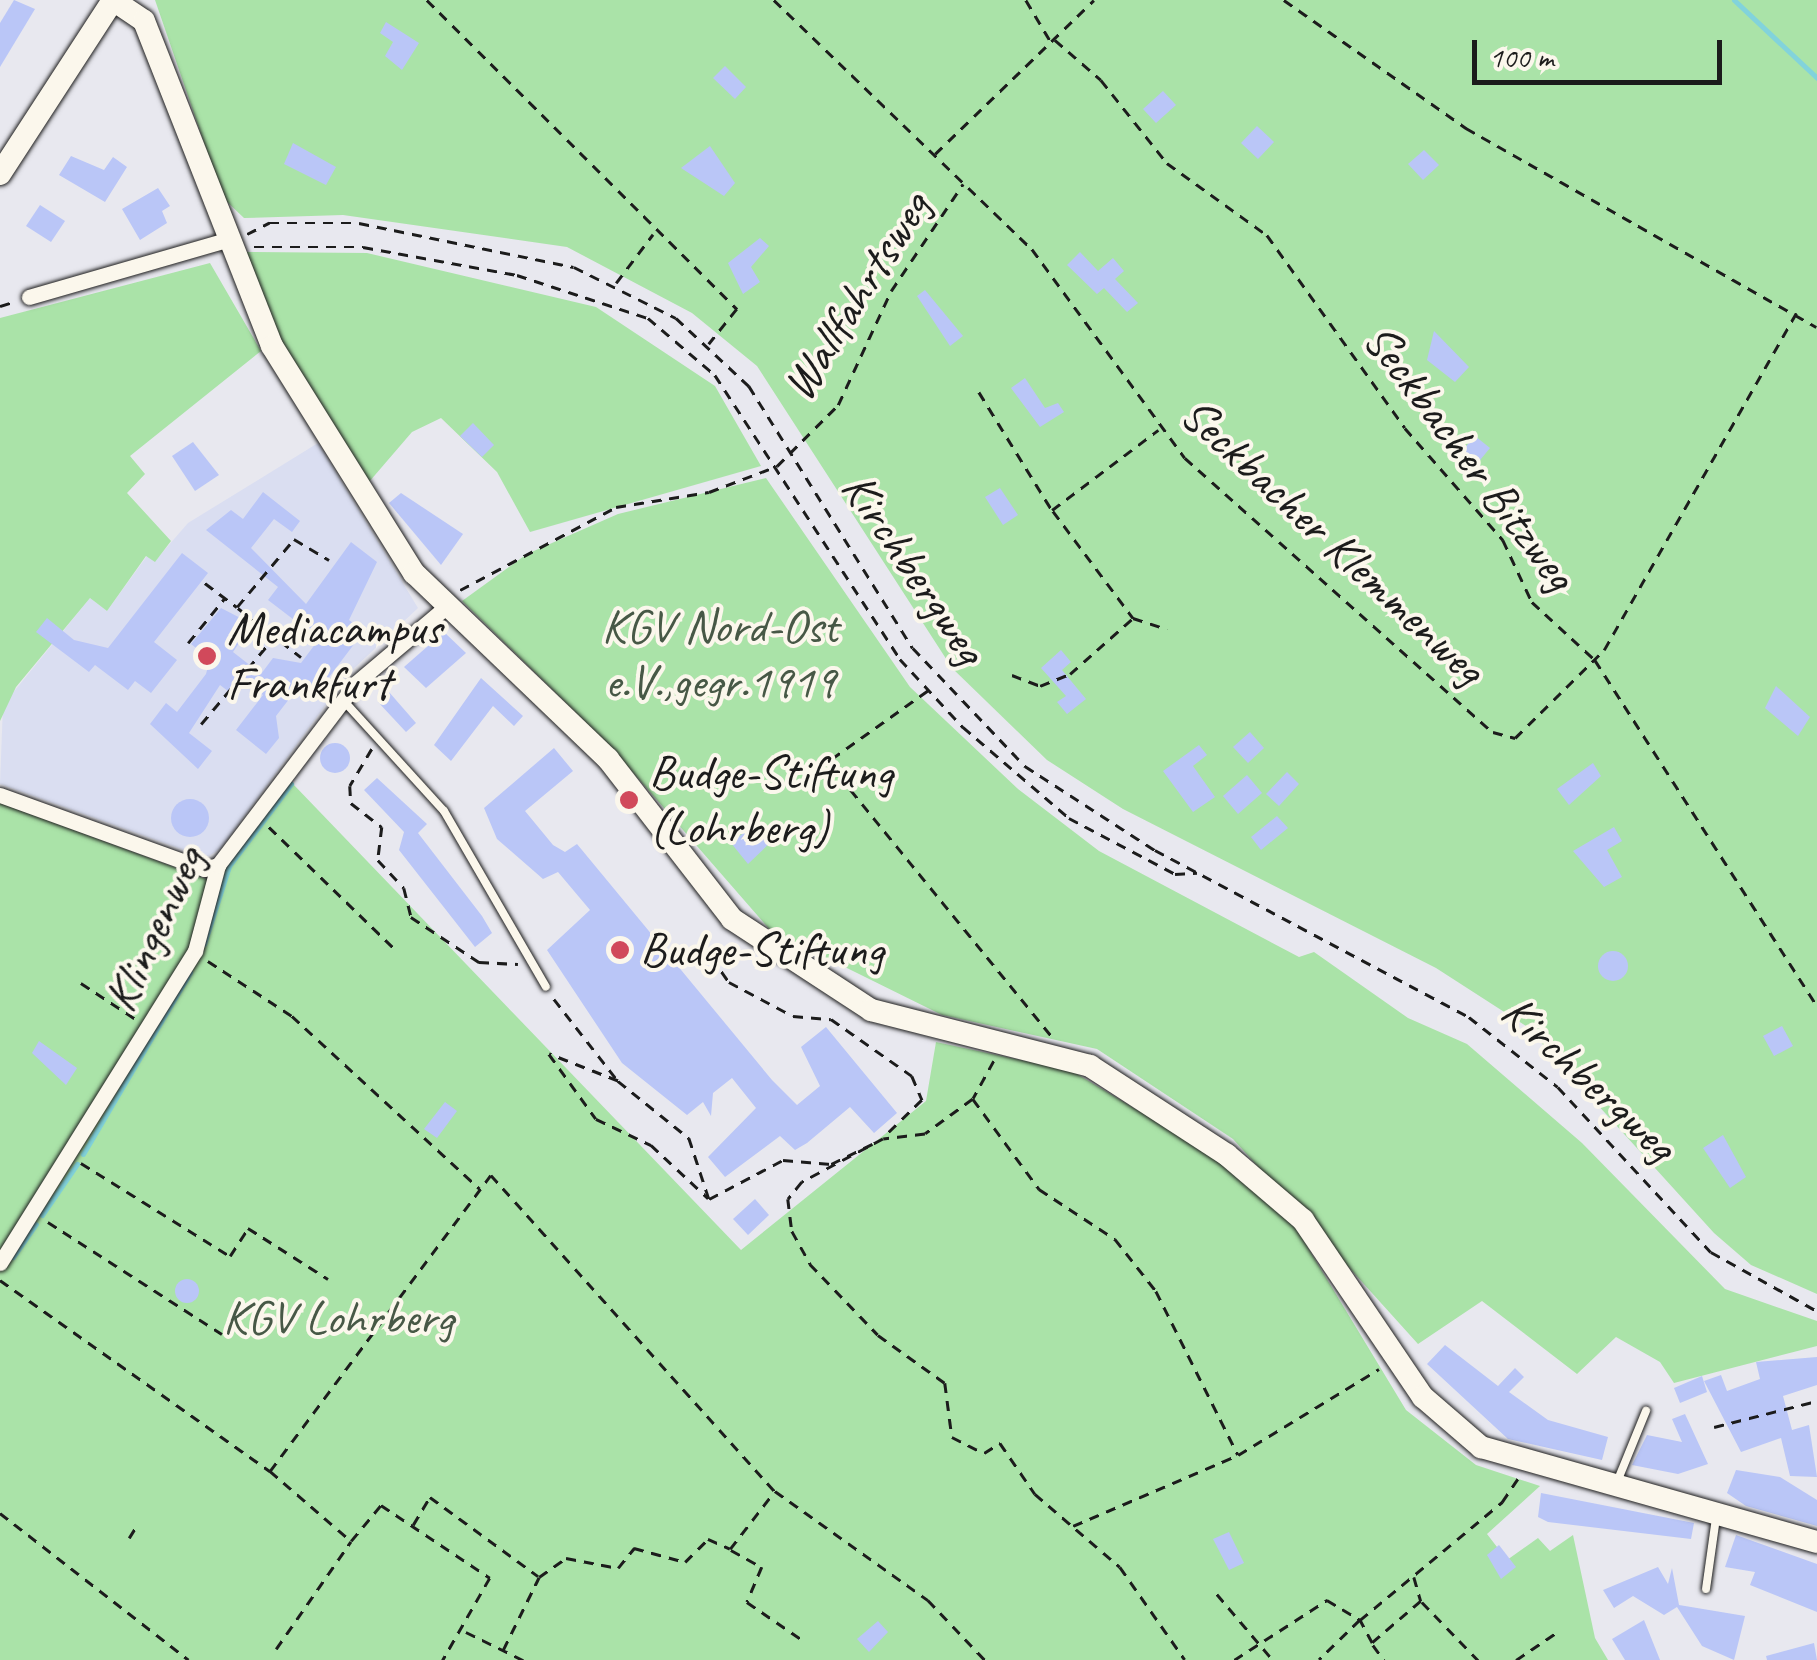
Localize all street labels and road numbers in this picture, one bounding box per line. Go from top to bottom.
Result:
street label: Wallfahrtsweg [770,181,942,411]
street label: Seckbacher Bitzweg [1351,312,1589,602]
street label: Seckbacher Klemmenweg [1169,385,1497,697]
street label: Kirchbergweg [829,462,999,674]
street label: Klingenweg [91,838,217,1020]
street label: Kirchbergweg [1490,983,1688,1173]

